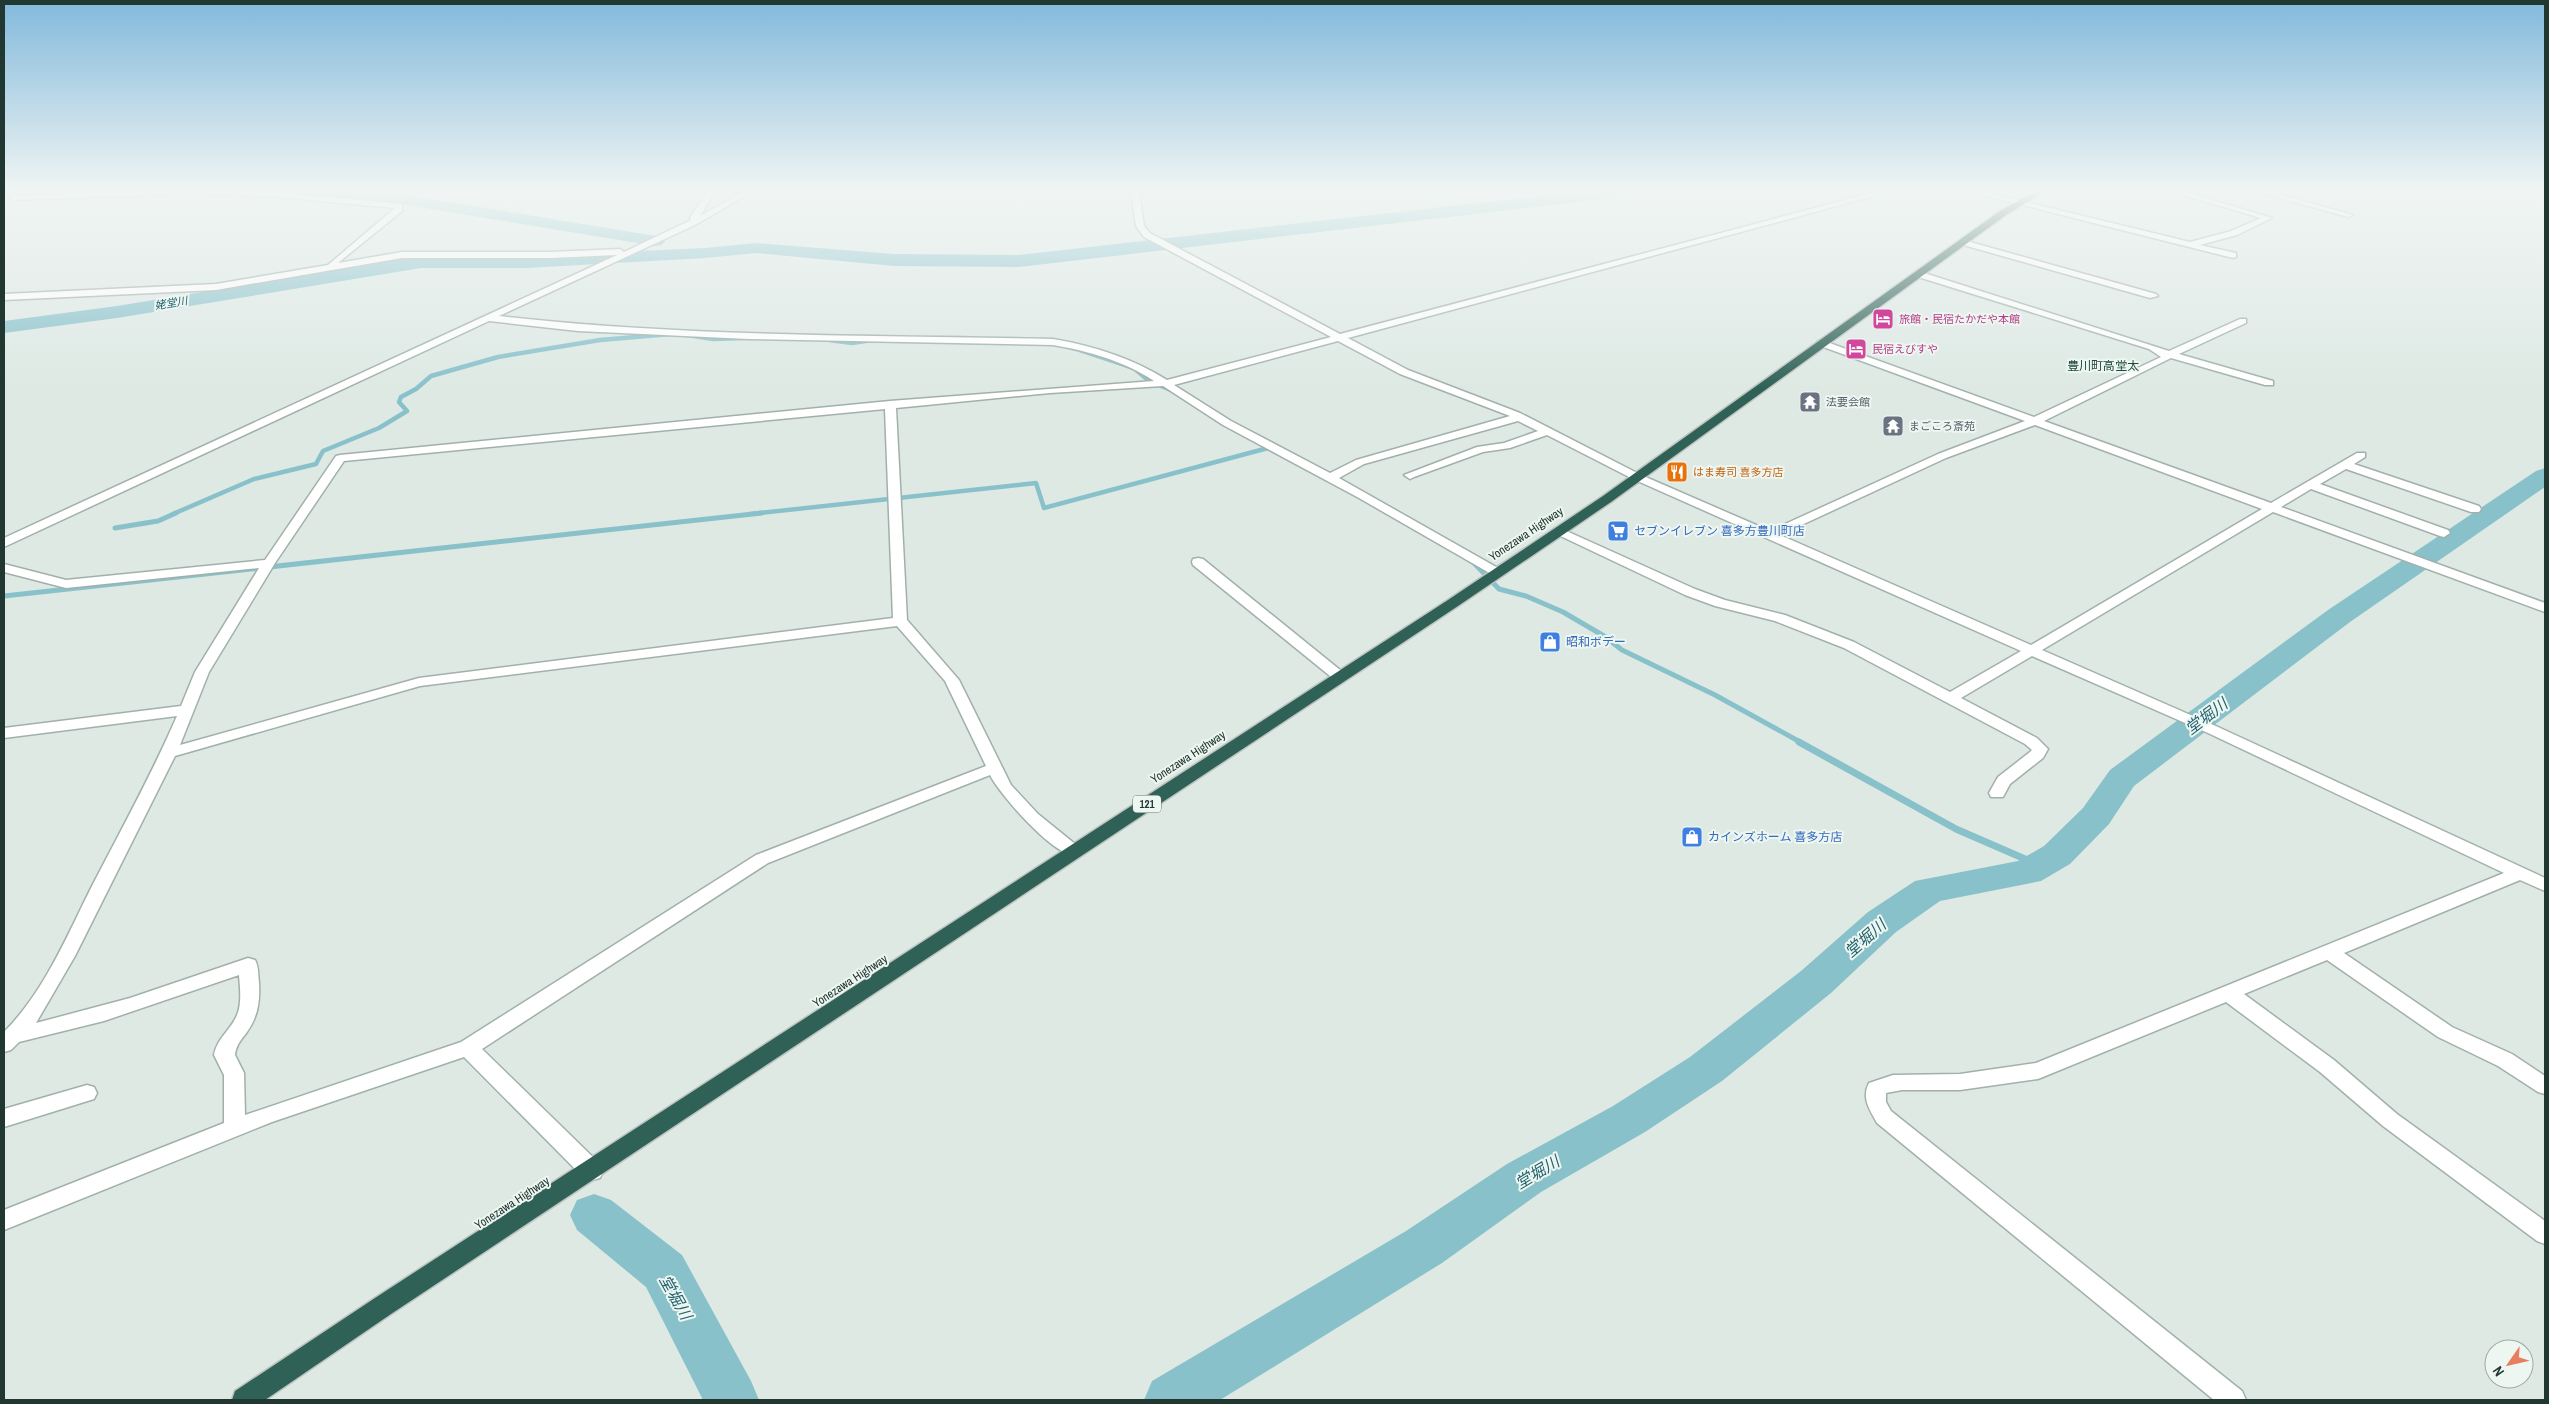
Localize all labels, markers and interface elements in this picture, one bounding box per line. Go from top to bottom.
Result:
water label: 姥堂川 [154,293,189,312]
hotel icon: 旅館・民宿たかだや本館 [1871,307,1895,331]
place label: 旅館・民宿たかだや本館 [1899,312,2020,326]
hotel icon: 民宿えびすや [1844,337,1868,361]
place label: 民宿えびすや [1872,342,1938,356]
district label: 豊川町高堂太 [2067,358,2139,374]
temple icon: 法要会館 [1798,390,1822,414]
place label: 法要会館 [1826,395,1870,409]
temple icon: まごころ斎苑 [1881,414,1905,438]
place label: まごころ斎苑 [1909,419,1975,433]
restaurant icon: はま寿司 喜多方店 [1665,460,1689,484]
place label: はま寿司 喜多方店 [1693,465,1784,479]
street label: Yonezawa Highway [1486,503,1566,565]
supermarket icon: セブンイレブン 喜多方豊川町店 [1606,519,1630,543]
place label: セブンイレブン 喜多方豊川町店 [1634,523,1805,539]
shop icon: 昭和ボデー [1538,630,1562,654]
place label: 昭和ボデー [1566,634,1626,650]
water label: 堂堀川 [2180,692,2233,739]
street label: Yonezawa Highway [1148,727,1229,787]
road number: 121 [1133,796,1161,812]
shop icon: カインズホーム 喜多方店 [1680,825,1704,849]
place label: カインズホーム 喜多方店 [1708,829,1842,845]
water label: 堂堀川 [1840,913,1892,962]
street label: Yonezawa Highway [810,951,891,1011]
water label: 堂堀川 [1511,1149,1565,1194]
street label: Yonezawa Highway [472,1173,553,1233]
water label: 堂堀川 [655,1271,698,1325]
north arrow [2484,1339,2534,1389]
text: N [2488,1363,2508,1380]

